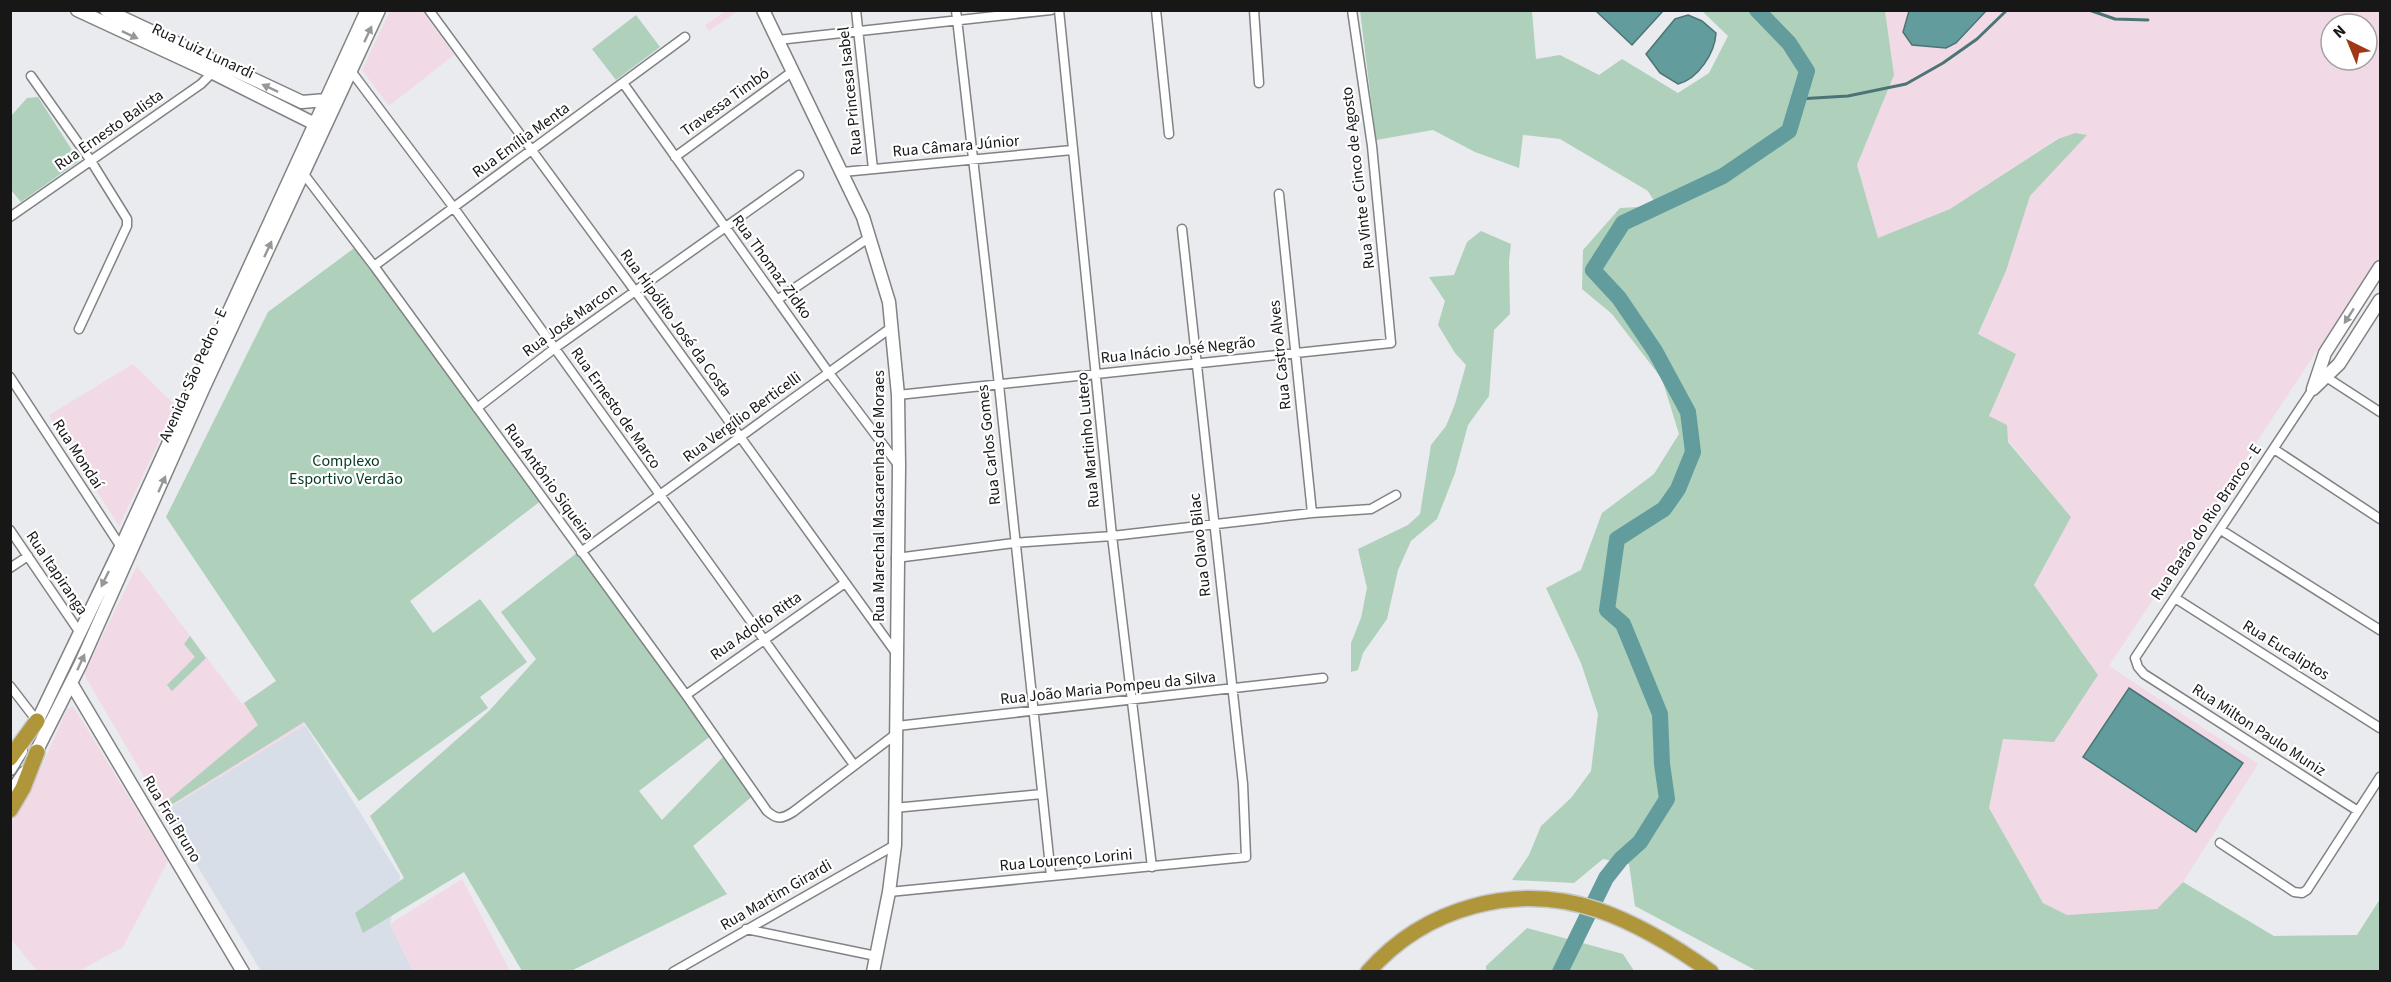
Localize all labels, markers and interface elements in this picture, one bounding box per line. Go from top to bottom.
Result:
north arrow [2319,12,2379,72]
street label: Rua Luiz Lunardi [148,18,258,84]
text: N [2328,20,2351,43]
one-way arrow [363,26,372,43]
street label: Rua Princesa Isabel [832,26,868,156]
one-way arrow [122,30,140,40]
street label: Travessa Timbó [676,62,774,142]
street label: Rua Ernesto Balista [50,84,168,176]
one-way arrow [262,84,279,93]
street label: Rua Vinte e Cinco de Agosto [1336,86,1380,270]
street label: Rua Emília Menta [468,97,574,183]
street label: Rua Câmara Júnior [892,129,1021,163]
street label: Rua Thomaz Zidko [727,210,817,324]
one-way arrow [264,241,273,258]
street label: Rua Hipólito José da Costa [615,245,737,401]
street label: Rua José Marcon [518,278,622,362]
street label: Rua Castro Alves [1263,299,1297,411]
street label: Avenida São Pedro - E [154,304,232,446]
one-way arrow [2343,308,2354,324]
street label: Rua Inácio José Negrão [1100,331,1256,369]
street label: Rua Ernesto de Marco [566,343,666,473]
street label: Rua Vergílio Berticelli [678,367,806,467]
street label: Rua Marechal Mascarenhas de Moraes [868,370,890,622]
street label: Rua Martinho Lutero [1071,371,1105,509]
street label: Rua Carlos Gomes [972,383,1006,506]
street label: Rua Mondaí [47,415,109,494]
street label: Rua Antônio Siqueira [499,419,599,545]
street label: Rua Barão do Rio Branco - E [2145,440,2267,604]
park label: Complexo Esportivo Verdão [289,450,403,490]
one-way arrow [157,475,167,493]
street label: Rua Olavo Bilac [1184,492,1216,598]
street label: Rua Itapiranga [21,527,93,619]
one-way arrow [101,570,110,587]
street label: Rua Adolfo Ritta [706,586,806,666]
street label: Rua Eucaliptos [2238,615,2334,686]
one-way arrow [77,653,86,670]
street label: Rua João Maria Pompeu da Silva [999,666,1217,710]
street label: Rua Milton Paulo Muniz [2188,678,2330,782]
street label: Rua Frei Bruno [137,771,207,867]
street label: Rua Lourenço Lorini [999,843,1133,877]
street label: Rua Martim Girardi [716,854,836,936]

